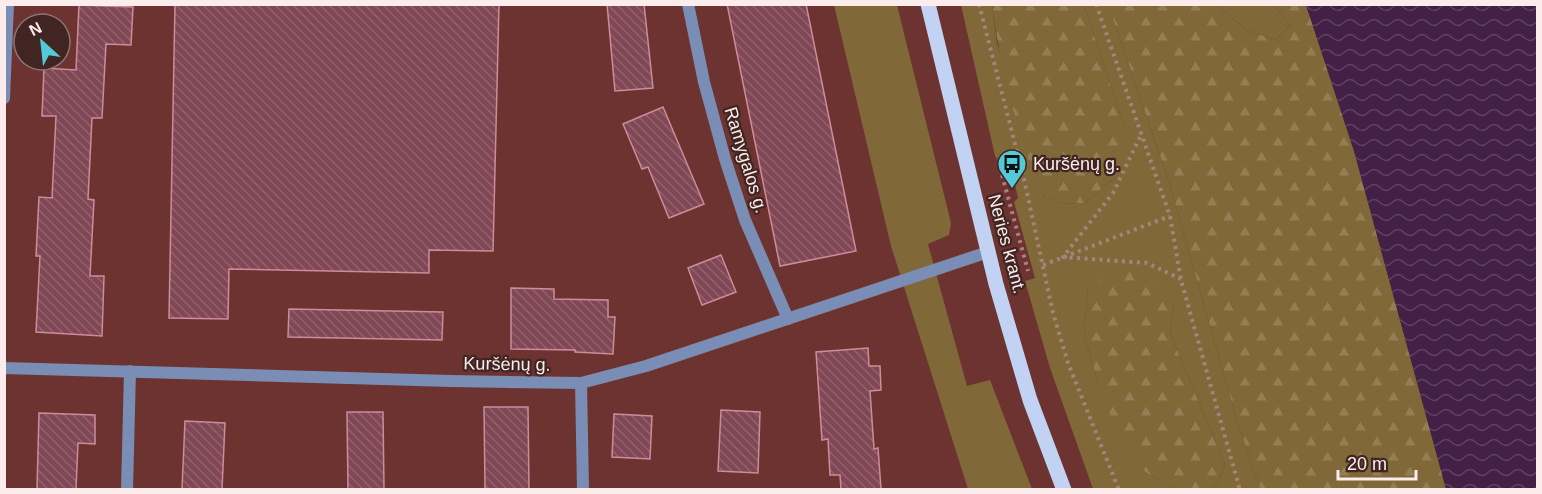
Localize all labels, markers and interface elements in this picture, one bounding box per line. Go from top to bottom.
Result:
north arrow [12,12,72,72]
text: N [26,19,44,39]
street label: Ramygalos g. [720,104,772,216]
bus stop icon: Kuršėnų g. [996,148,1028,190]
place label: Kuršėnų g. [1033,154,1120,174]
street label: Neries krant. [984,192,1030,296]
street label: Kuršėnų g. [463,353,551,375]
scale bar [1338,443,1416,481]
text: 20 m [1347,454,1387,474]

